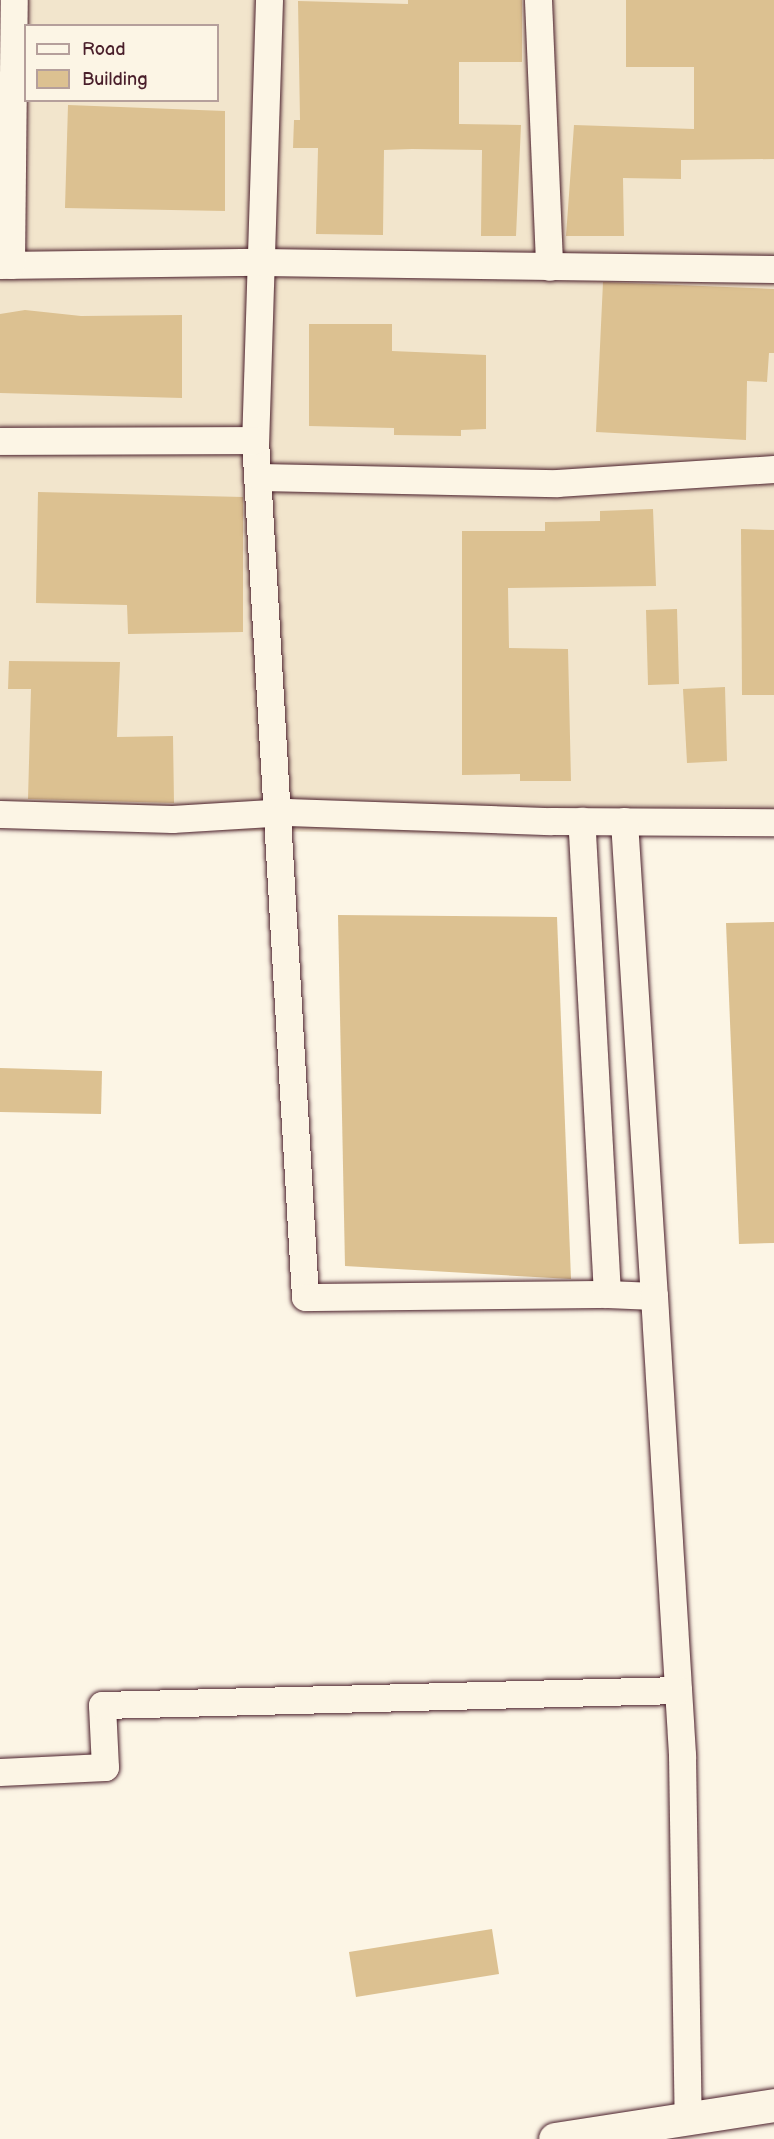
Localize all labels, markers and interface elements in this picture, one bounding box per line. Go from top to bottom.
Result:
legend [24,24,219,102]
text: Road [82,39,126,60]
text: Building [82,69,148,90]

